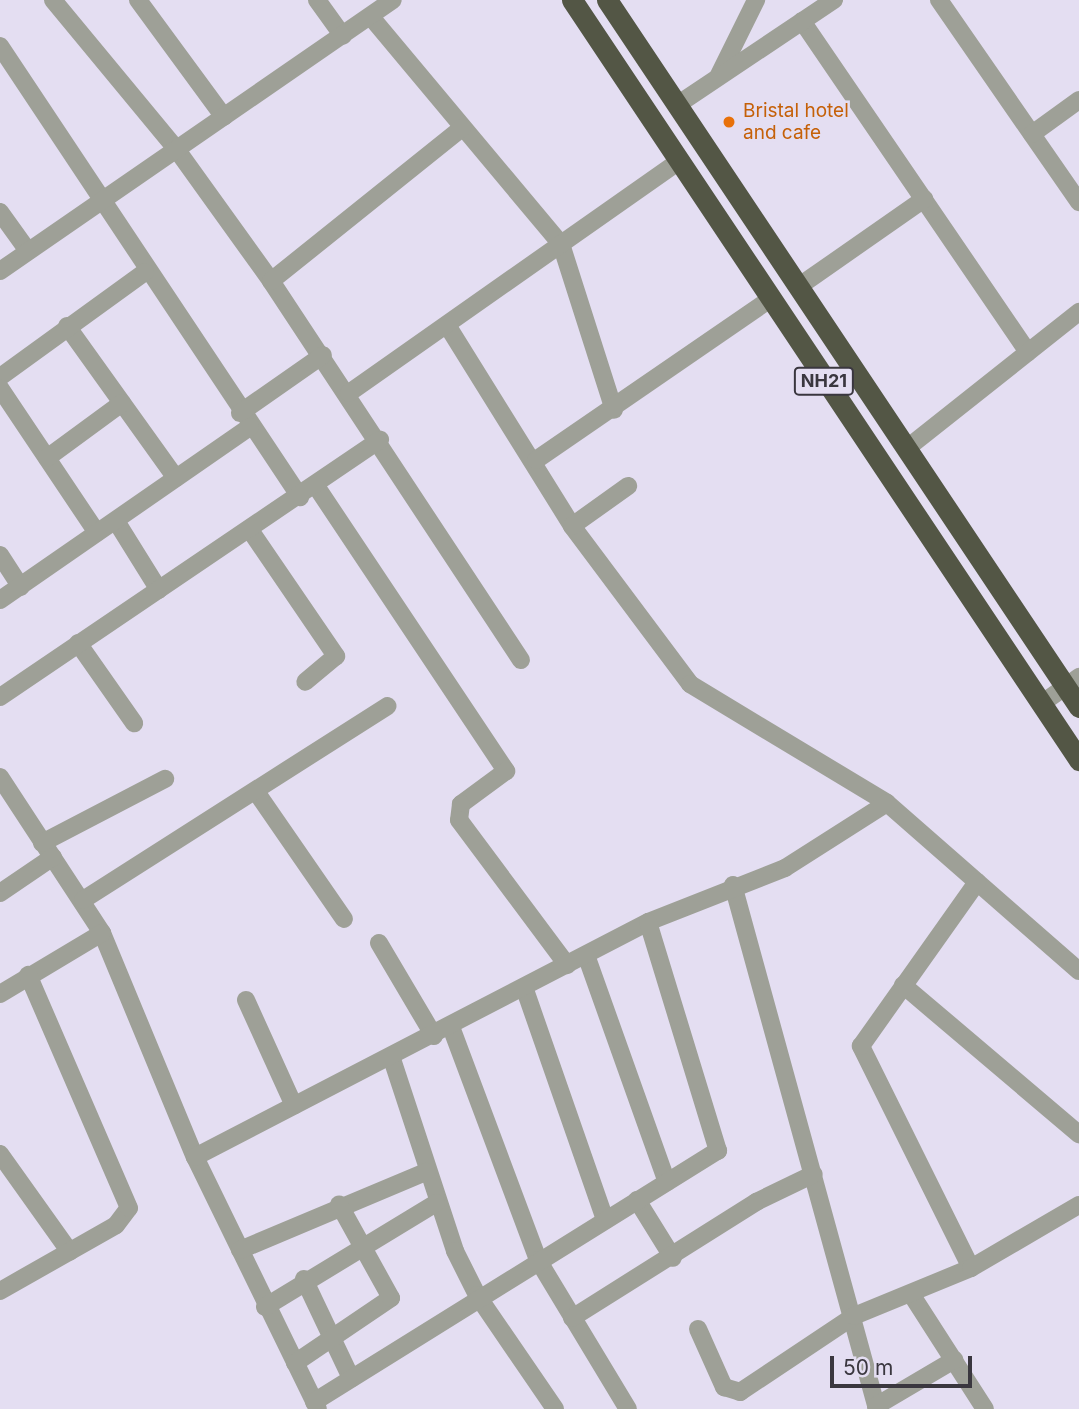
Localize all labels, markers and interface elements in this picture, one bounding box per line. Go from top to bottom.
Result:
place label: Bristal hotel and cafe [743,100,849,144]
marker: Bristal hotel and cafe [721,114,737,130]
road number: NH21 [792,366,856,396]
scale bar [834,1342,976,1386]
text: 50 m [843,1355,893,1380]

